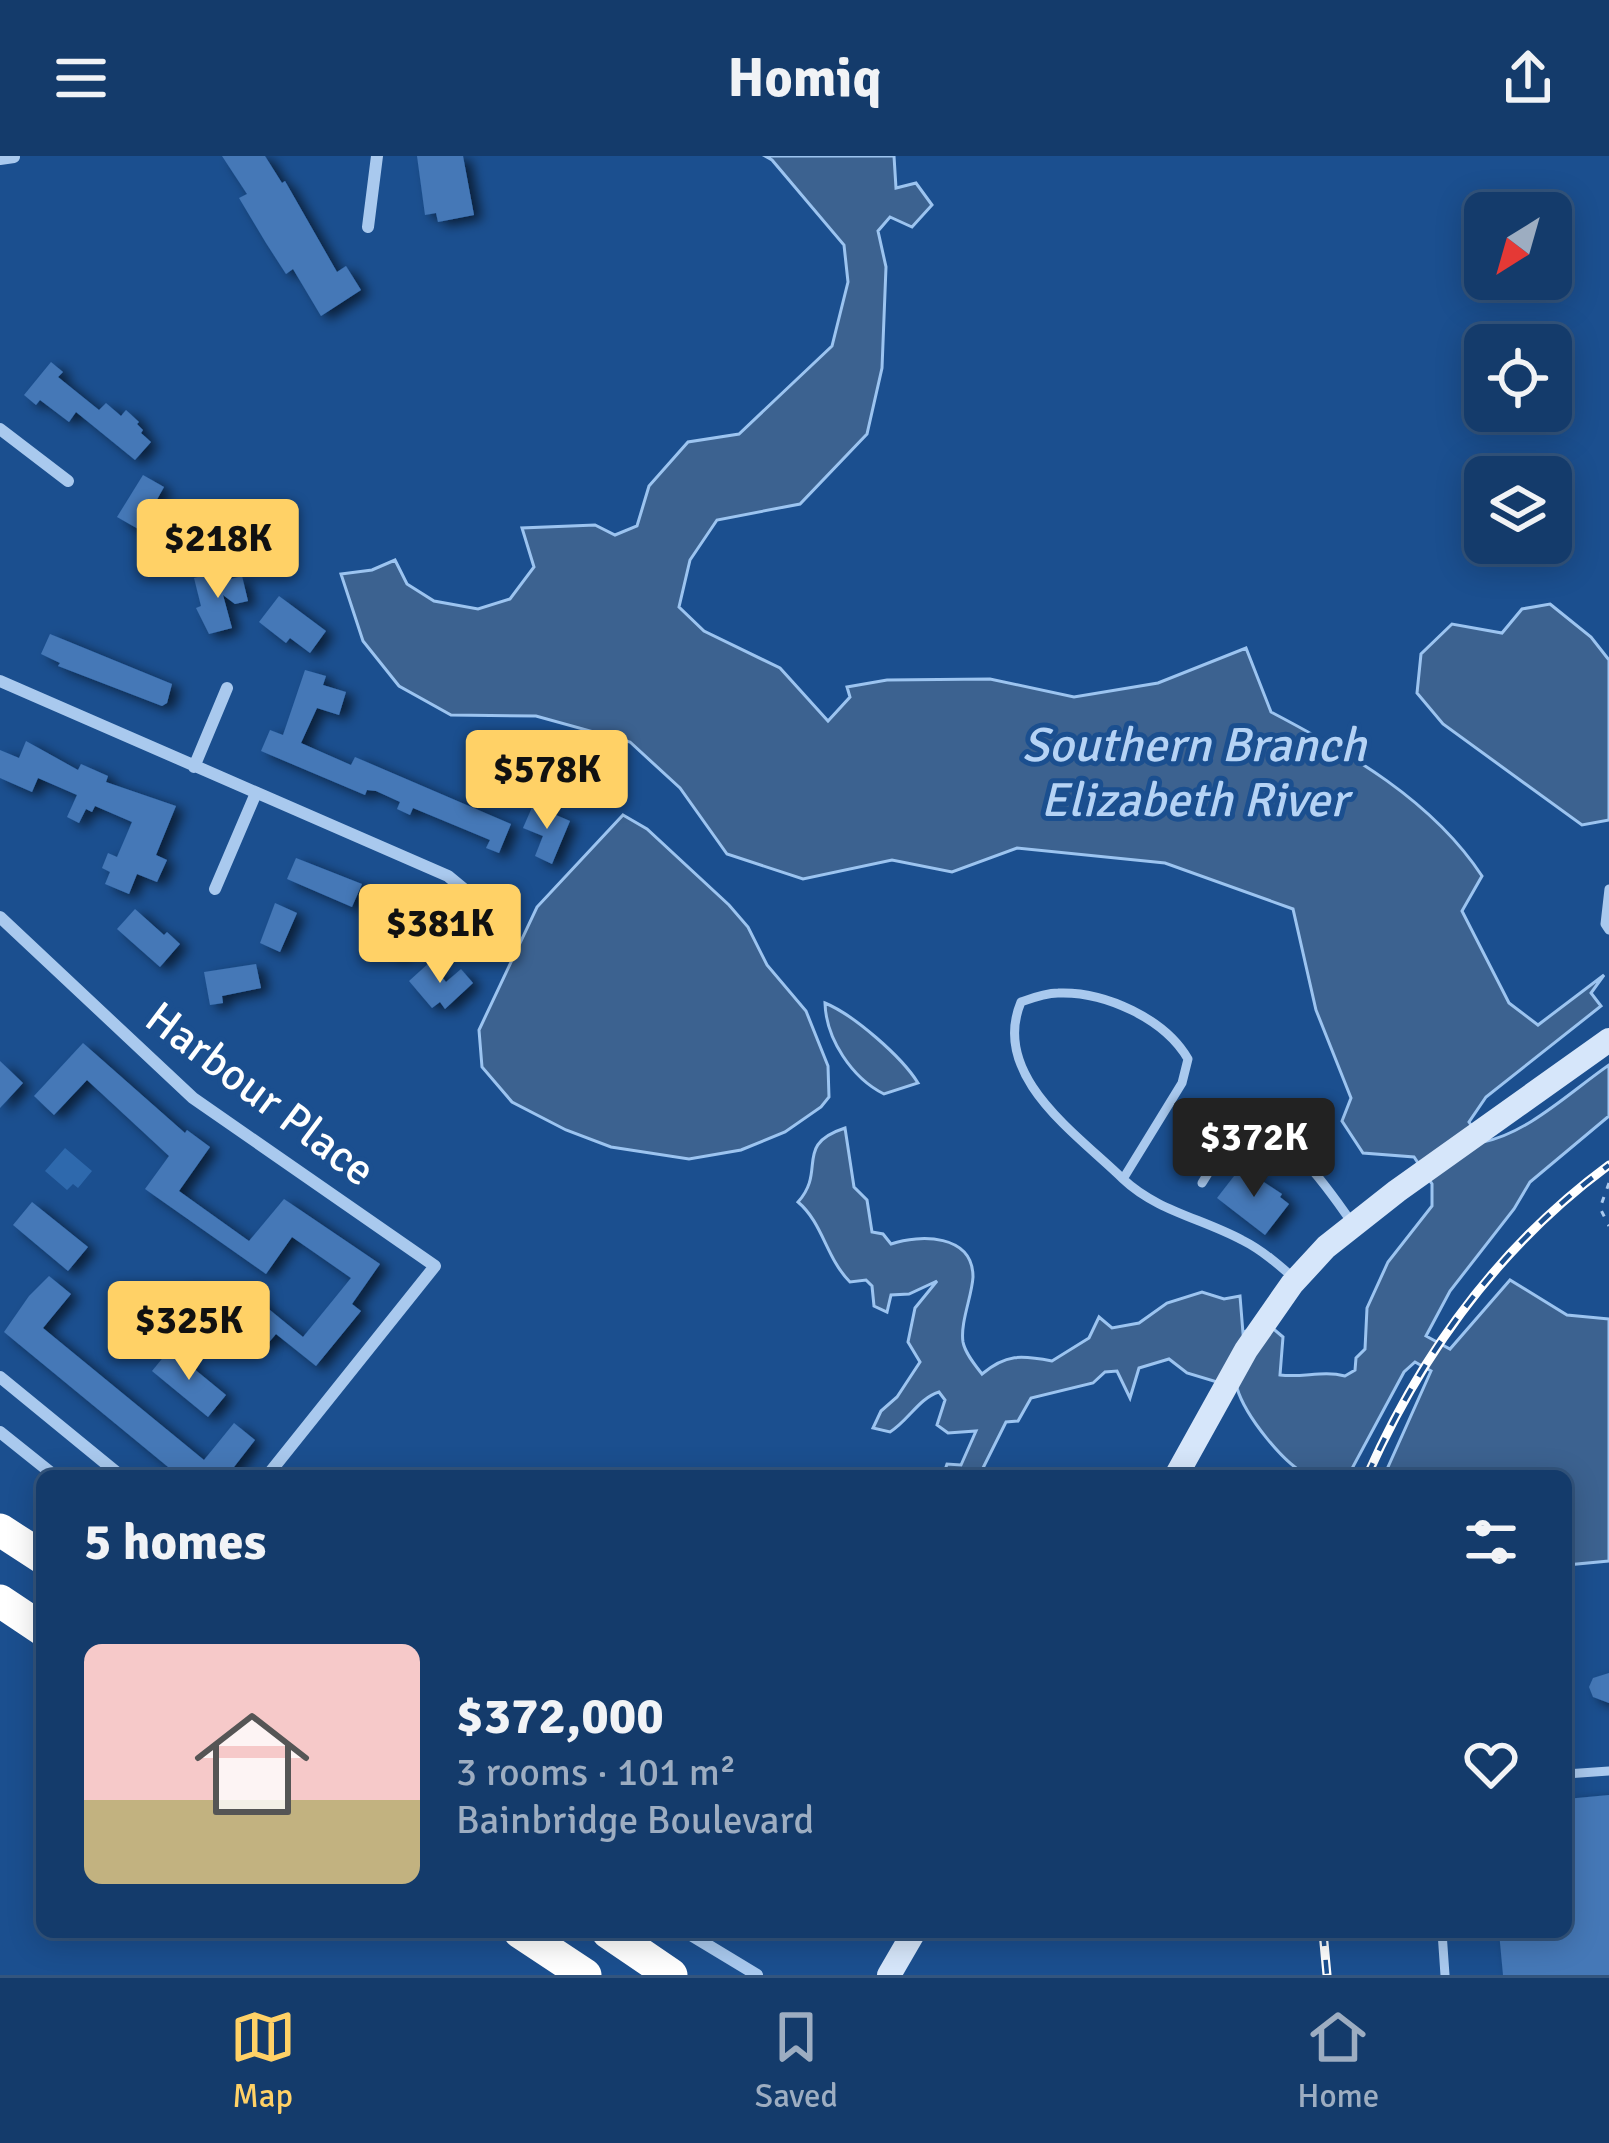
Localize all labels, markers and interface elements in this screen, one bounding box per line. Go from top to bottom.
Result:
icon: menu [48,45,114,111]
text: Homiq [727,45,882,112]
icon: share [1495,45,1561,111]
north arrow [1464,192,1572,300]
map controls [1464,192,1572,564]
button: locate [1464,324,1572,432]
button: layers [1464,456,1572,564]
pin: $218K [134,499,302,601]
text: $218K [164,514,272,562]
water label: Southern Branch Elizabeth River [1022,716,1368,830]
pin: $578K [463,730,631,832]
text: $578K [493,745,601,793]
pin: $381K [356,884,524,986]
text: $381K [386,899,494,947]
street label: Harbour Place [135,990,386,1198]
pin: $372K [1170,1098,1338,1200]
text: $372K [1200,1113,1308,1161]
pin: $325K [105,1281,273,1383]
text: $325K [135,1296,243,1344]
icon: filters [1458,1509,1524,1575]
text: 5 homes [84,1511,266,1574]
text: $372,000 [456,1685,664,1748]
icon: home [180,1692,324,1836]
icon: heart [1458,1731,1524,1797]
text: 3 rooms · 101 m² [456,1748,736,1796]
text: Bainbridge Boulevard [456,1796,814,1844]
tab: Map [230,2004,296,2117]
tab: Saved [755,2004,838,2117]
tab: Home [1297,2004,1379,2117]

